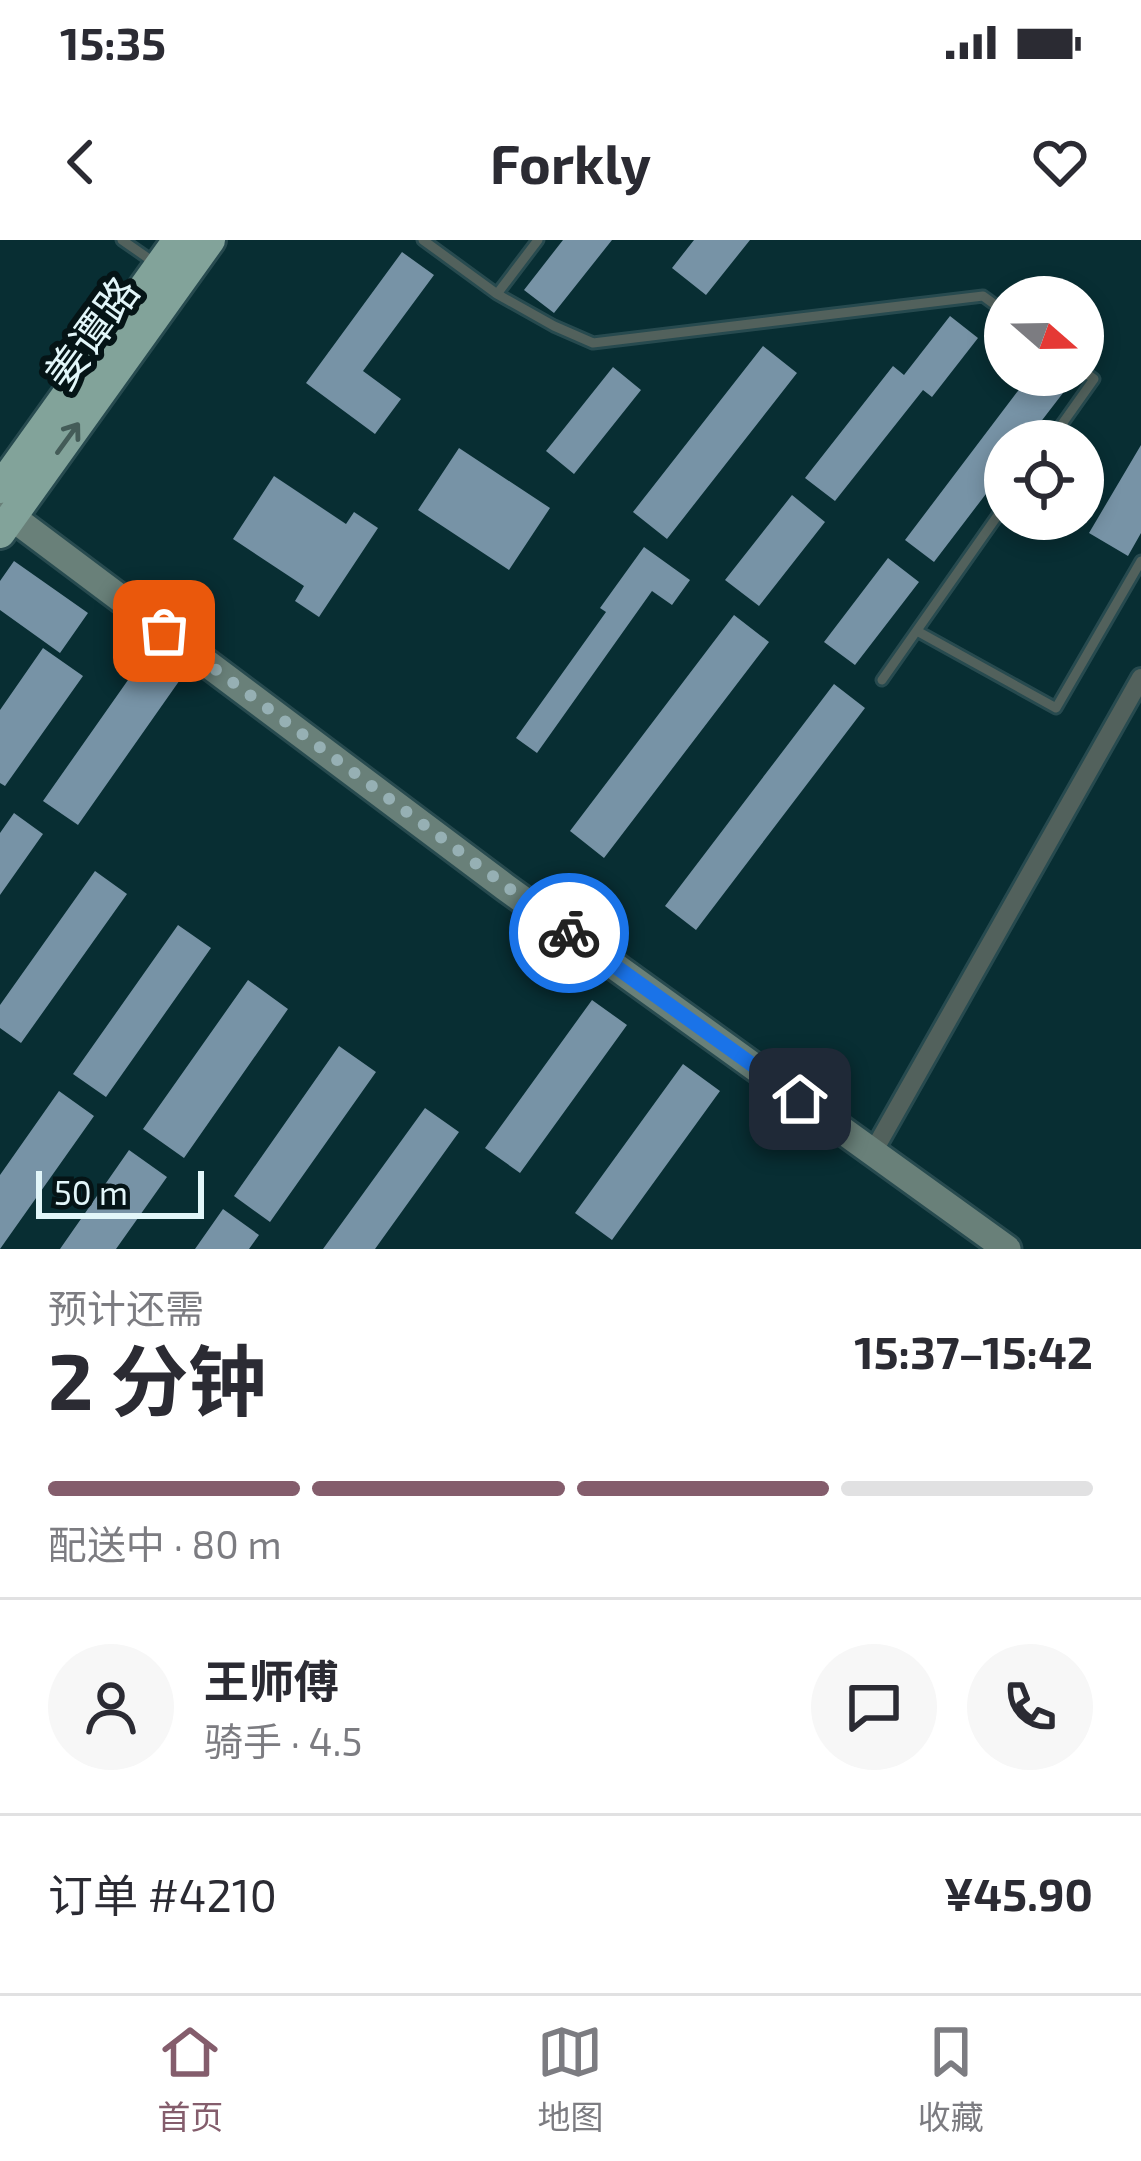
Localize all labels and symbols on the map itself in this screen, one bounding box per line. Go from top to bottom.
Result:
street label: 姜谭路 [33,266,148,397]
north arrow [984,276,1104,396]
one-way arrow [55,422,80,455]
pin [113,580,215,682]
courier [509,873,629,993]
pin [749,1048,851,1150]
scale bar [36,1165,204,1218]

